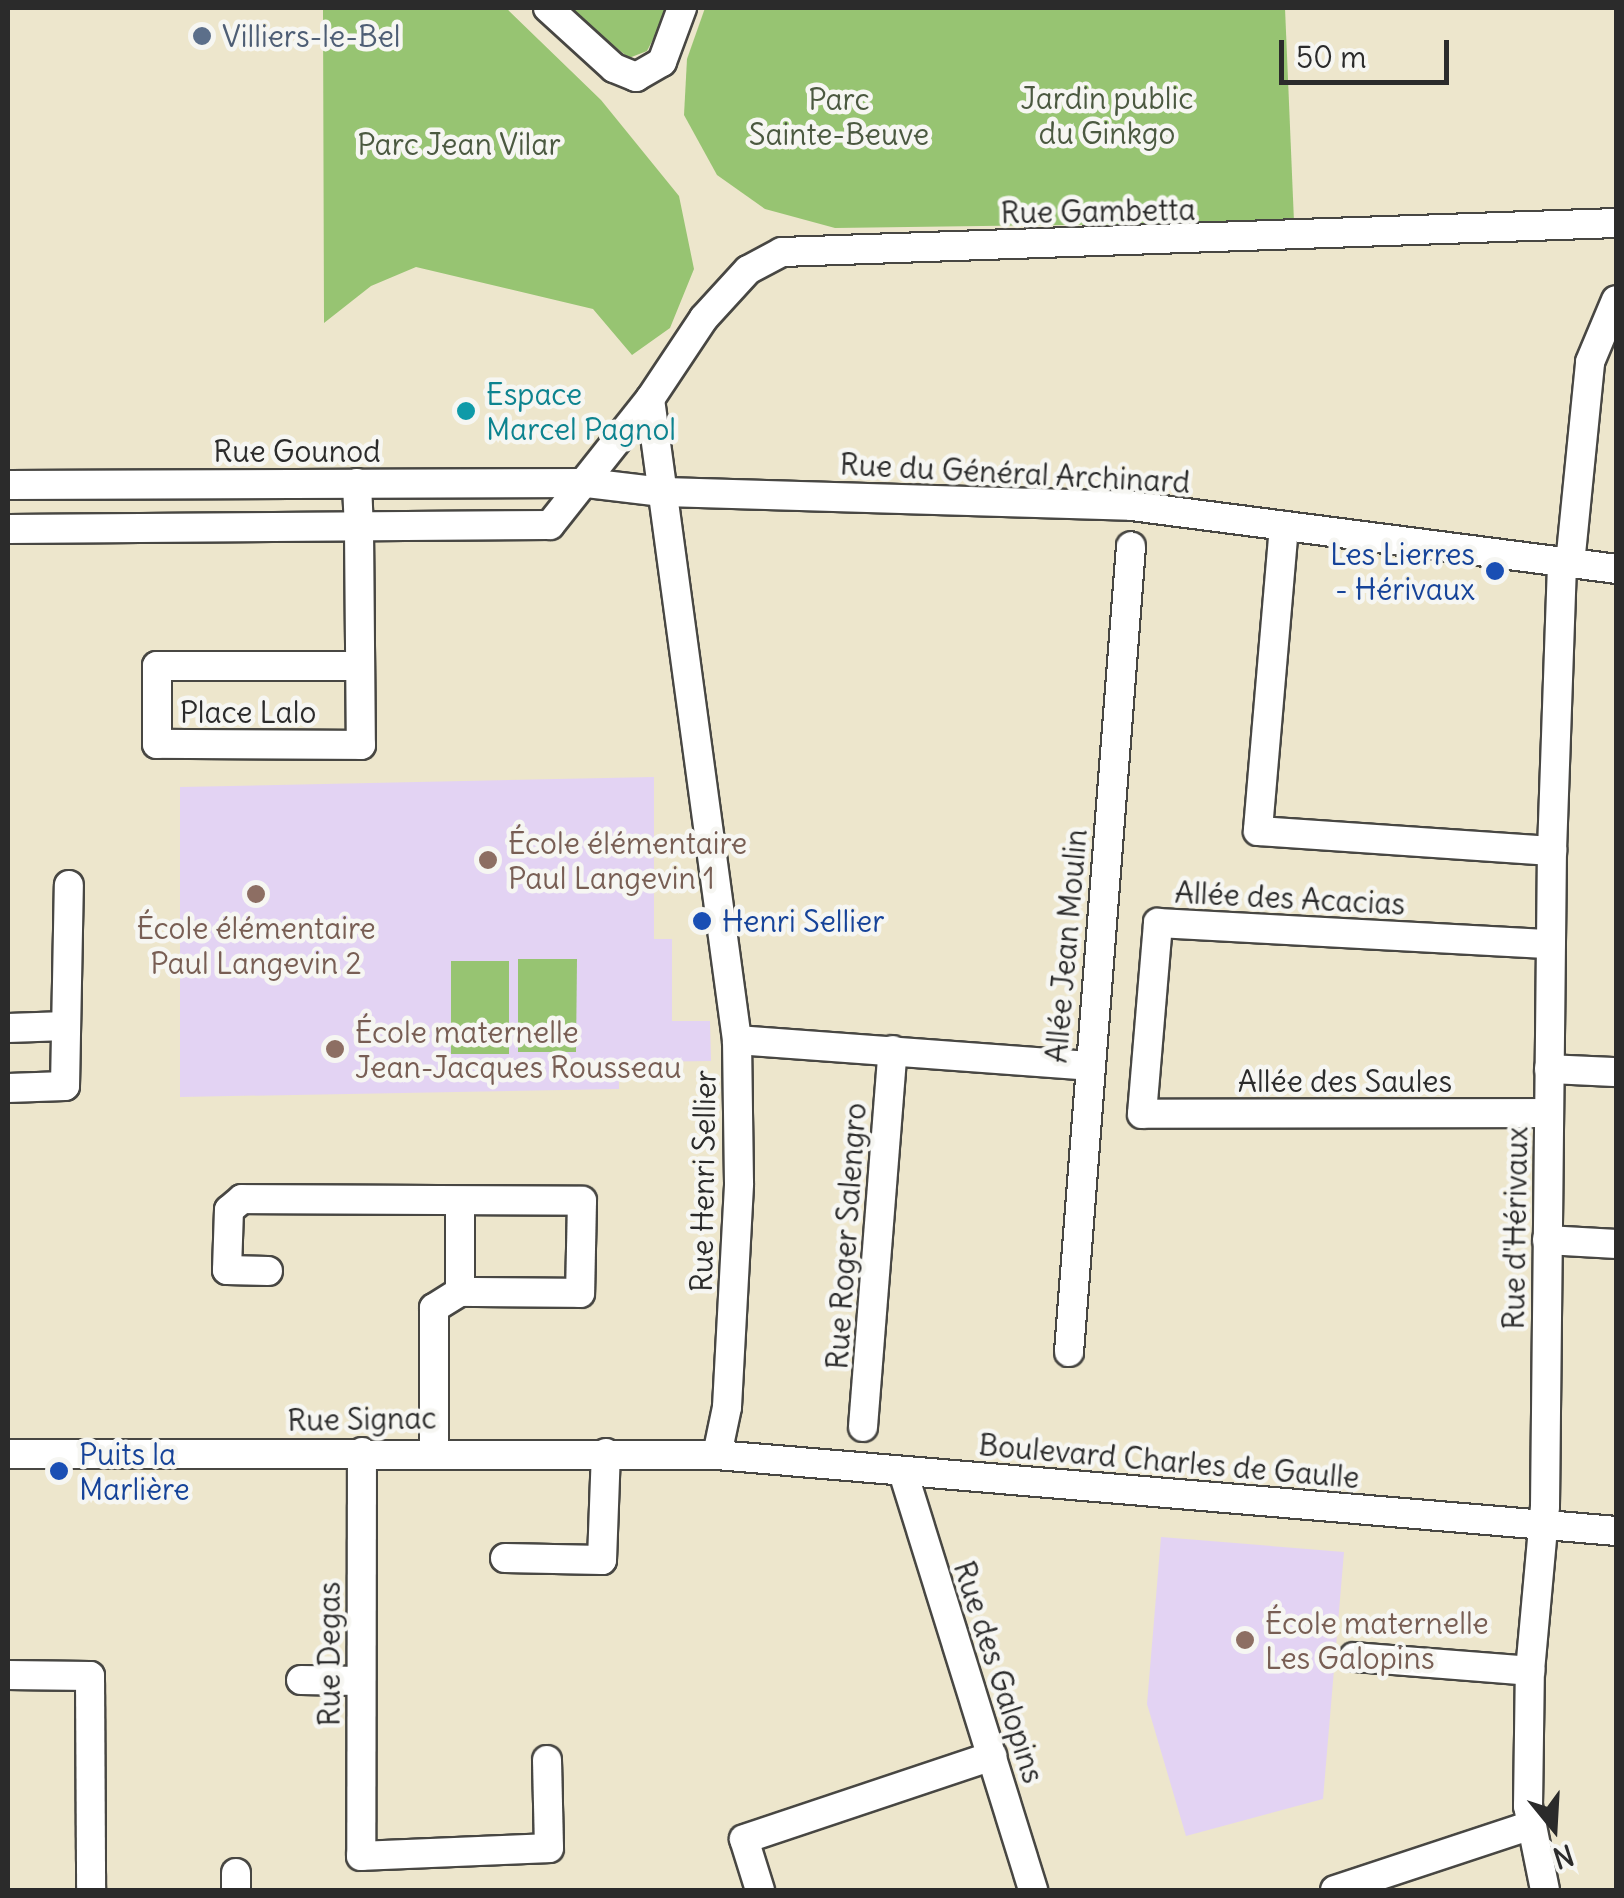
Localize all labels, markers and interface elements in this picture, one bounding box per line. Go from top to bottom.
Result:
place label: Villiers-le-Bel [222,18,401,54]
scale bar [1284,20,1454,82]
marker: Villiers-le-Bel [191,25,213,47]
text: 50 m [1296,38,1366,76]
park label: Jardin public du Ginkgo [1021,80,1193,150]
park label: Parc Sainte-Beuve [749,81,929,152]
park label: Parc Jean Vilar [357,126,561,162]
street label: Rue Gambetta [1000,191,1196,231]
place label: Espace Marcel Pagnol [486,376,676,446]
marker: Espace Marcel Pagnol [455,400,477,422]
street label: Rue Gounod [213,433,381,469]
street label: Rue du Général Archinard [839,446,1191,500]
place label: Les Lierres - Hérivaux [1330,536,1475,606]
marker: Les Lierres - Hérivaux [1484,560,1506,582]
street label: Place Lalo [180,694,316,730]
place label: École élémentaire Paul Langevin 1 [508,825,747,896]
street label: Allée Jean Moulin [1038,828,1094,1064]
marker: École élémentaire Paul Langevin 1 [477,849,499,871]
street label: Allée des Acacias [1174,874,1406,922]
marker: École élémentaire Paul Langevin 2 [245,883,267,905]
place label: Henri Sellier [722,903,884,939]
place label: École élémentaire Paul Langevin 2 [136,910,376,980]
marker: Henri Sellier [691,910,713,932]
place label: École maternelle Jean-Jacques Rousseau [355,1014,681,1084]
marker: École maternelle Jean-Jacques Rousseau [324,1038,346,1060]
street label: Allée des Saules [1238,1063,1452,1099]
street label: Rue Henri Sellier [683,1070,723,1292]
street label: Rue Roger Salengro [819,1101,873,1371]
street label: Rue d'Hérivaux [1495,1126,1535,1330]
street label: Rue Signac [287,1400,437,1438]
street label: Boulevard Charles de Gaulle [977,1426,1361,1496]
place label: Puits la Marlière [79,1436,190,1506]
marker: Puits la Marlière [48,1460,70,1482]
street label: Rue des Galopins [946,1556,1052,1788]
street label: Rue Degas [311,1582,347,1726]
place label: École maternelle Les Galopins [1265,1605,1489,1676]
marker: École maternelle Les Galopins [1234,1629,1256,1651]
north arrow [1504,1778,1604,1878]
text: N [1549,1836,1578,1877]

